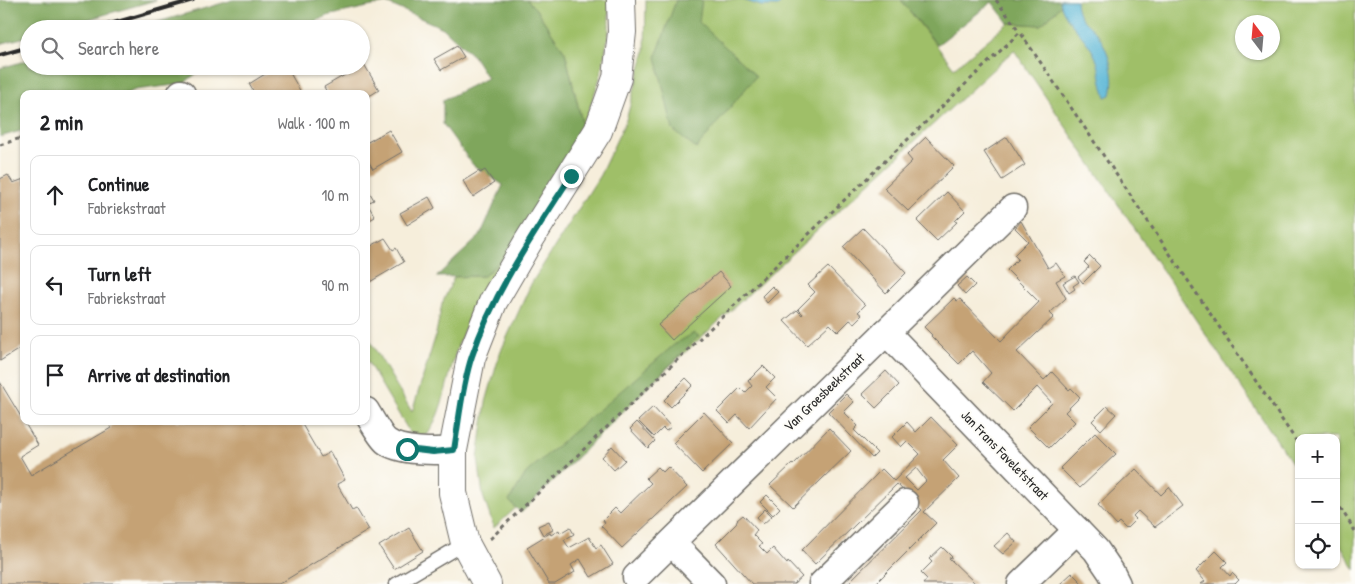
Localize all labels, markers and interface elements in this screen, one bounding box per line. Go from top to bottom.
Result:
north arrow [1235,15,1280,60]
search box [20,20,370,75]
icon: search [38,34,66,62]
text: Search here [78,35,159,61]
text: 2 min [40,108,83,137]
text: Walk · 100 m [278,112,350,134]
route end [560,165,583,188]
text: Continue [88,171,149,197]
icon: ahead [41,181,69,209]
text: 10 m [321,184,349,206]
text: Fabriekstraat [88,197,166,219]
text: Turn left [88,261,151,287]
icon: left [41,271,69,299]
text: 90 m [321,274,349,296]
text: Fabriekstraat [88,287,166,309]
street label: Van Groesbeekstraat [779,348,868,435]
icon: arrive [41,361,69,389]
text: Arrive at destination [88,362,230,388]
street label: Jan Frans Faveletstraat [957,405,1054,504]
map controls [1295,434,1340,569]
button: + [1295,434,1340,479]
route start [396,438,419,461]
button: − [1295,479,1340,524]
button: locate [1295,524,1340,569]

